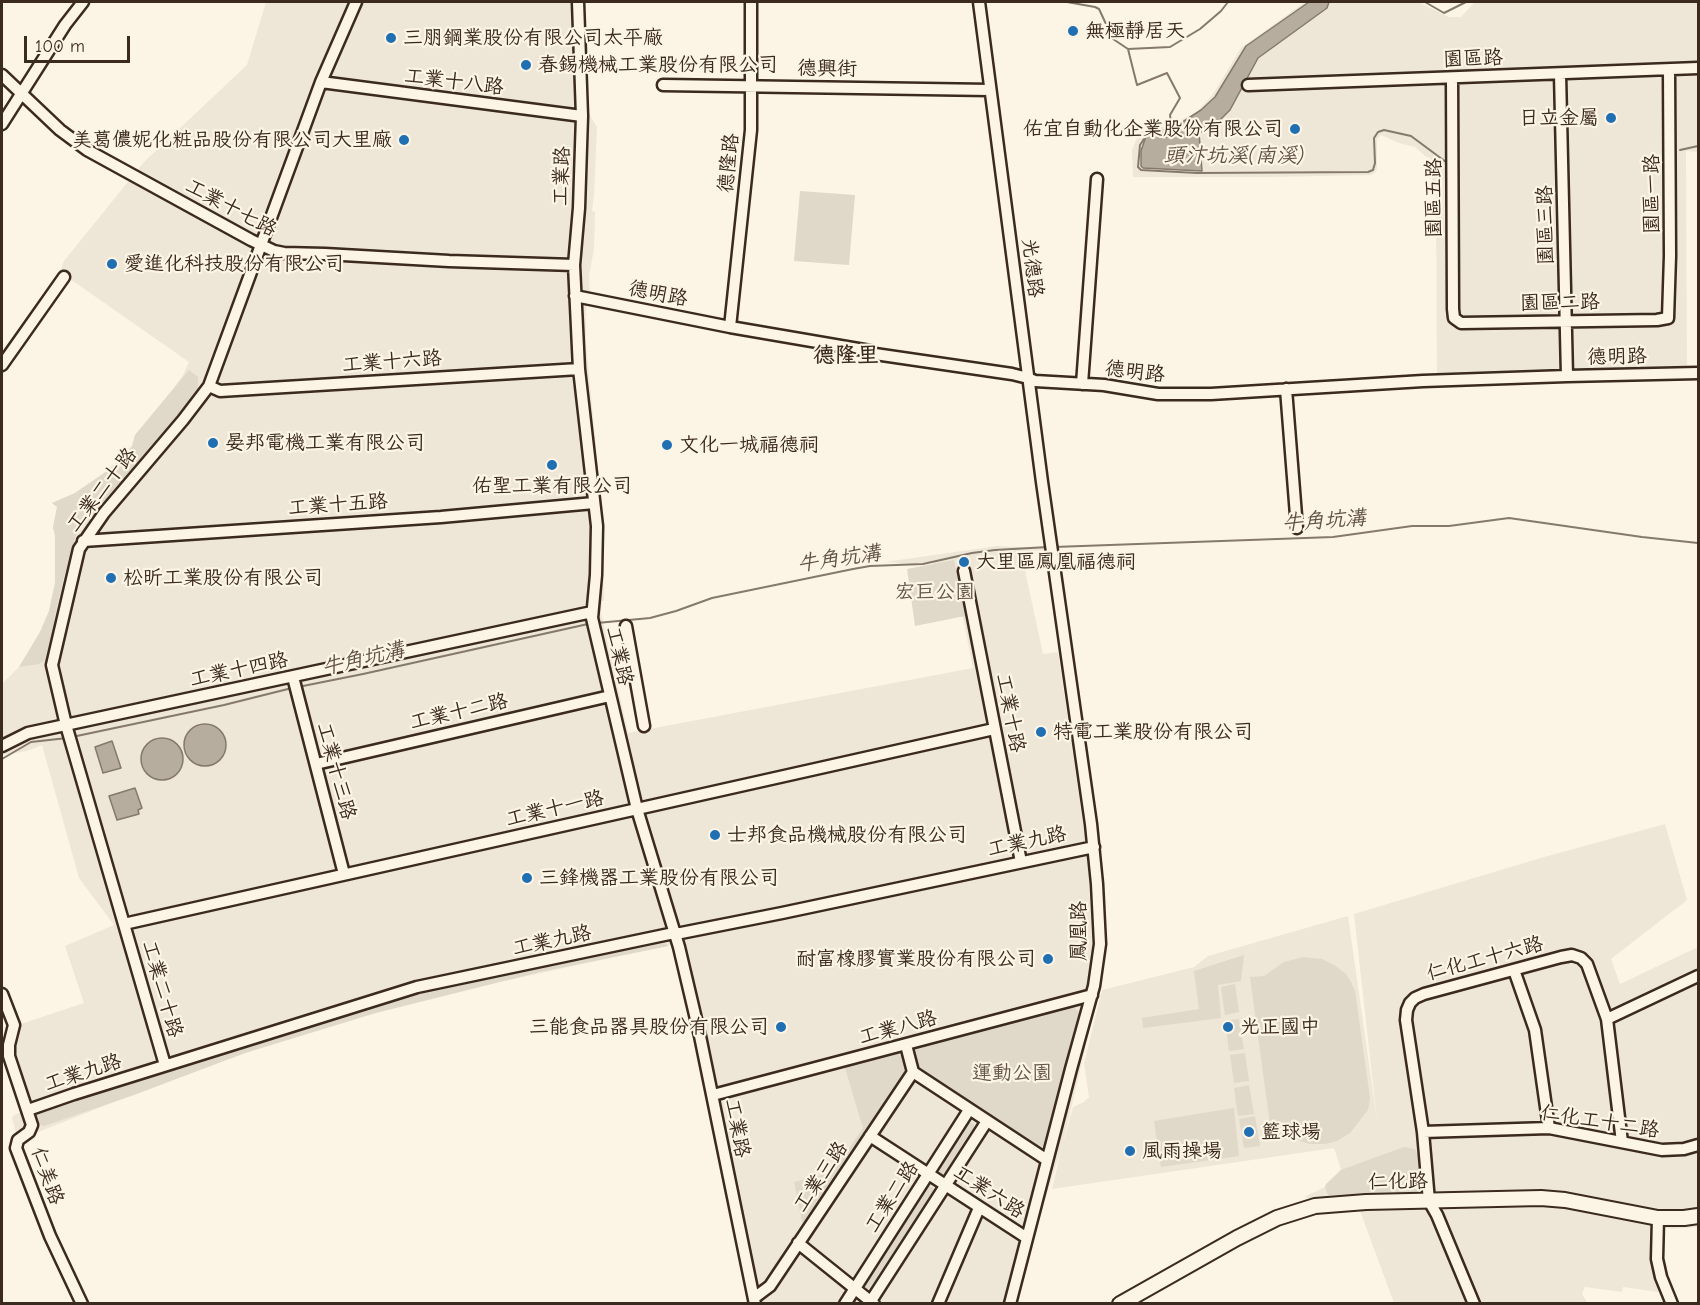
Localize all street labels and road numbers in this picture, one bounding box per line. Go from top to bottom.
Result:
street label: 園區路 [1443,46,1503,72]
street label: 德興街 [797,56,857,82]
street label: 工業十八路 [403,64,505,100]
street label: 德隆路 [714,132,744,194]
street label: 工業路 [549,146,575,206]
street label: 園區一路 [1640,154,1664,234]
street label: 園區五路 [1422,158,1446,238]
street label: 工業十七路 [181,174,281,242]
street label: 園區三路 [1533,185,1559,265]
street label: 光德路 [1016,237,1048,299]
street label: 德明路 [626,276,690,312]
street label: 園區二路 [1520,290,1600,316]
street label: 德明路 [1587,344,1647,370]
street label: 工業十六路 [341,347,443,377]
street label: 德明路 [1104,356,1166,388]
street label: 工業二十路 [62,443,142,537]
street label: 工業十五路 [287,490,389,520]
street label: 工業路 [601,624,637,688]
street label: 工業十四路 [188,648,290,692]
street label: 工業十路 [991,671,1029,755]
street label: 工業十二路 [408,689,510,735]
street label: 工業十三路 [311,720,361,822]
street label: 工業十一路 [504,786,606,832]
street label: 工業九路 [985,822,1069,862]
street label: 鳳凰路 [1067,901,1091,961]
street label: 工業九路 [510,921,594,961]
street label: 仁化工十六路 [1424,932,1546,986]
street label: 工業二十路 [137,938,187,1040]
street label: 工業八路 [856,1006,940,1050]
street label: 工業九路 [41,1049,125,1097]
street label: 工業路 [719,1096,755,1160]
street label: 仁化工十二路 [1539,1101,1661,1143]
street label: 工業三路 [789,1137,853,1217]
street label: 仁美路 [25,1144,69,1208]
street label: 工業二路 [860,1157,924,1237]
street label: 工業六路 [949,1160,1029,1224]
street label: 仁化路 [1368,1169,1428,1195]

